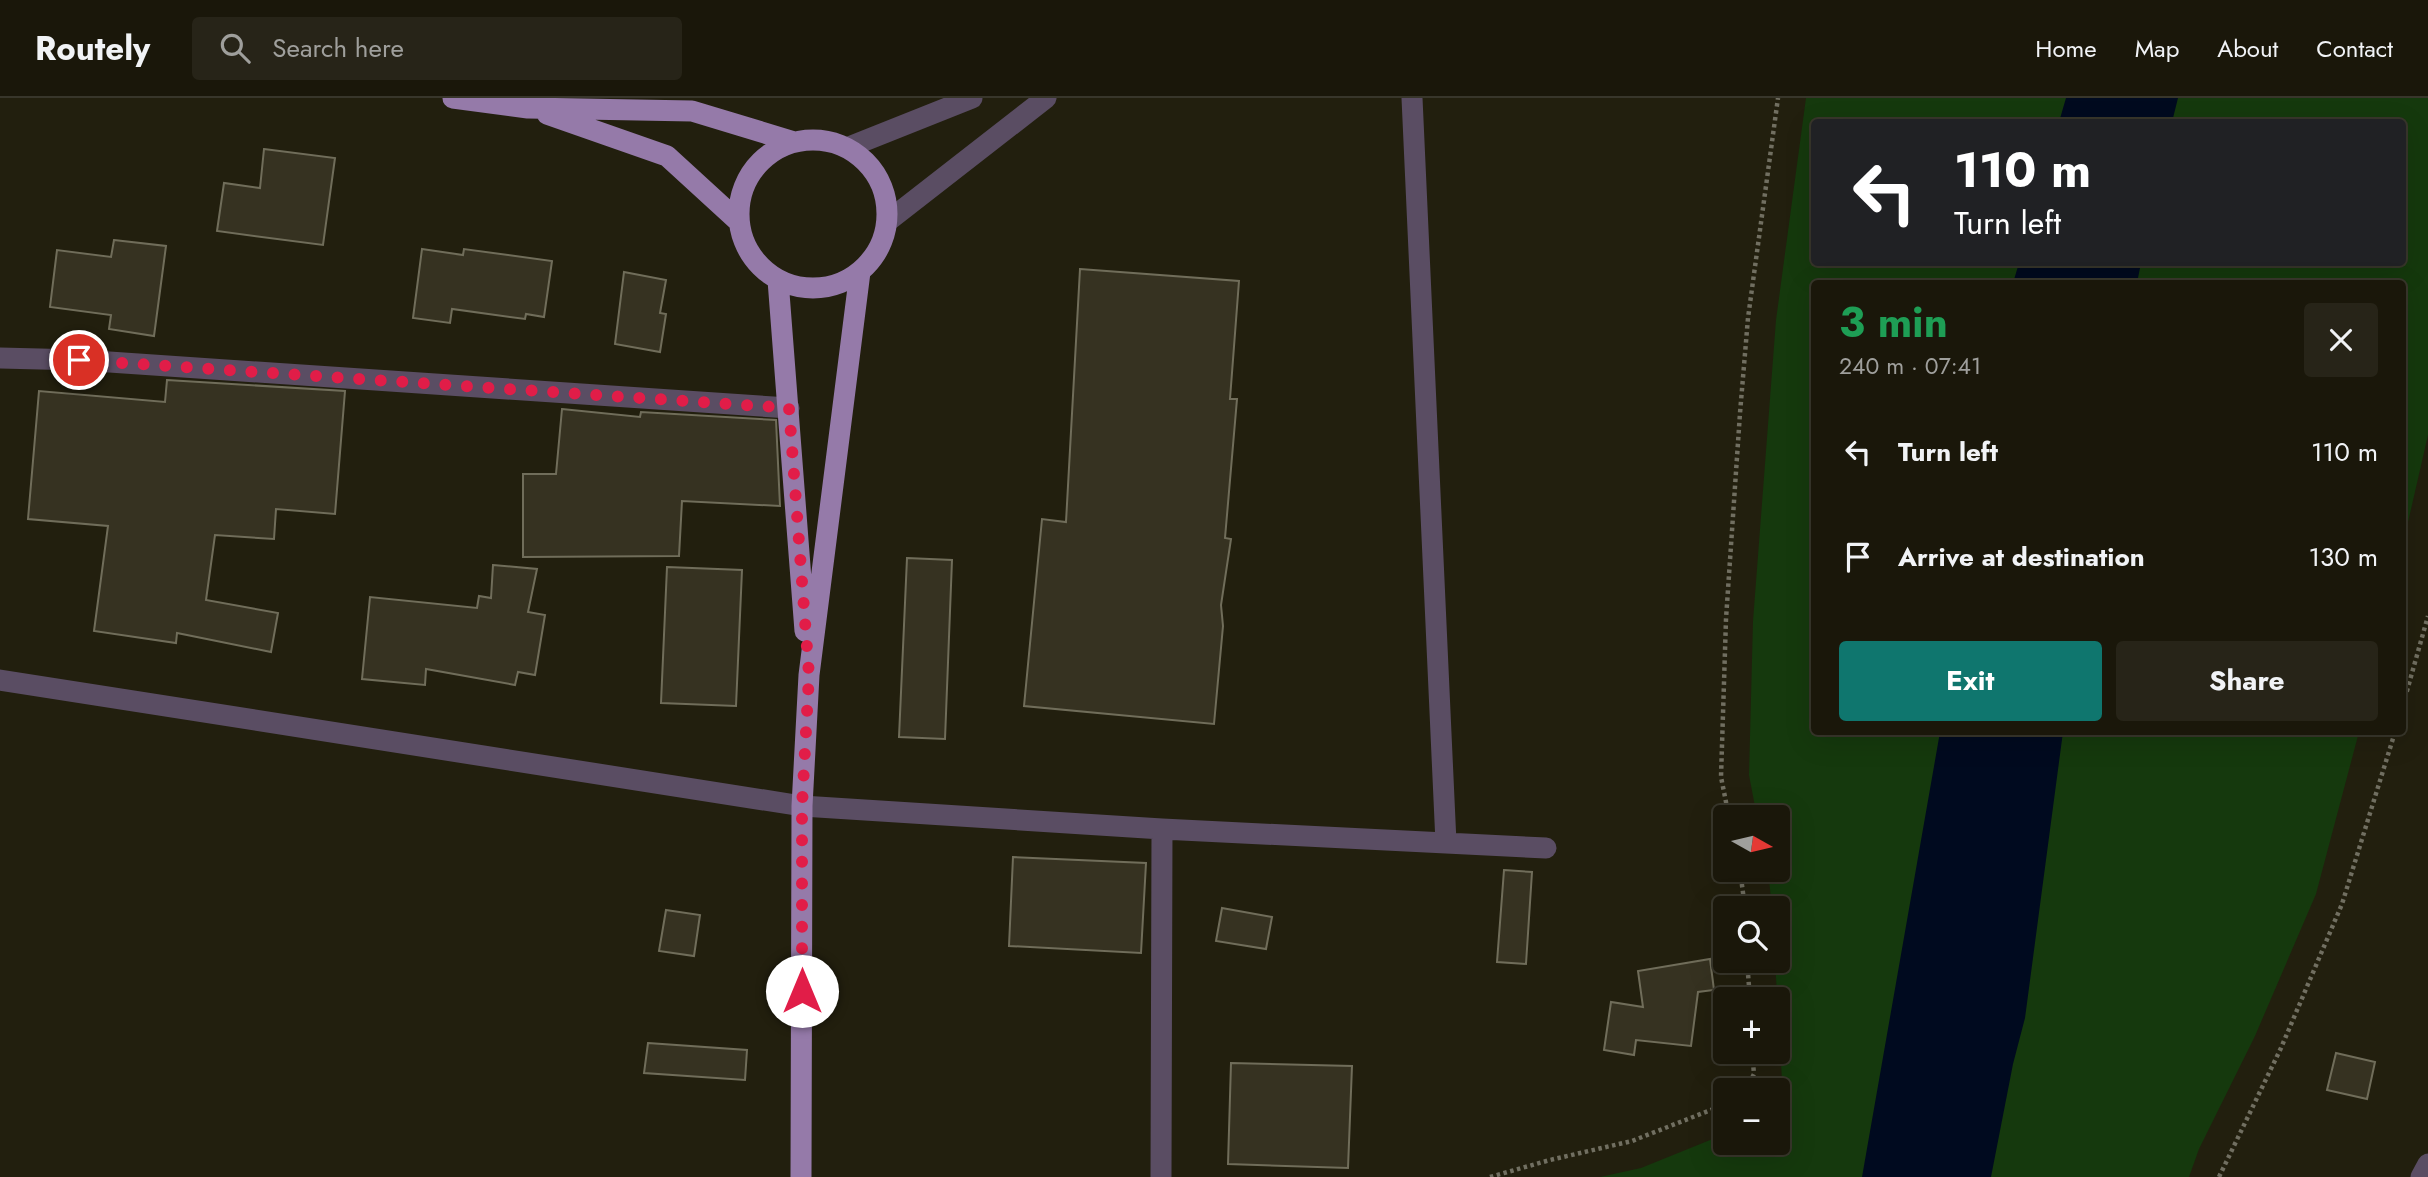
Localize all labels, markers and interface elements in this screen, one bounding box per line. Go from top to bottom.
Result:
search box [192,17,682,80]
text: Routely [35,25,150,72]
icon: search [216,29,254,67]
text: Search here [272,29,404,67]
text: Home [2035,31,2097,66]
text: Map [2135,31,2179,66]
text: About [2217,31,2278,66]
text: Contact [2316,31,2393,66]
text: 110 m [1954,135,2091,205]
icon: left [1839,147,1930,238]
text: Turn left [1954,200,2061,246]
text: 3 min [1839,292,1948,353]
button: close [2304,303,2378,377]
pin [49,330,109,390]
icon: arrive [60,341,98,379]
text: 240 m · 07:41 [1839,349,1981,383]
icon: left [1839,433,1877,471]
text: Turn left [1898,433,1998,471]
text: 110 m [2311,433,2378,471]
icon: arrive [1839,538,1877,576]
text: Arrive at destination [1898,538,2145,576]
text: 130 m [2308,538,2378,576]
button: Exit [1839,641,2102,721]
button: Share [2116,641,2378,721]
north arrow [1713,805,1790,882]
map controls [1713,805,1790,1155]
button: search [1713,896,1790,973]
position arrow [765,954,839,1028]
button: + [1713,987,1790,1064]
button: − [1713,1078,1790,1155]

